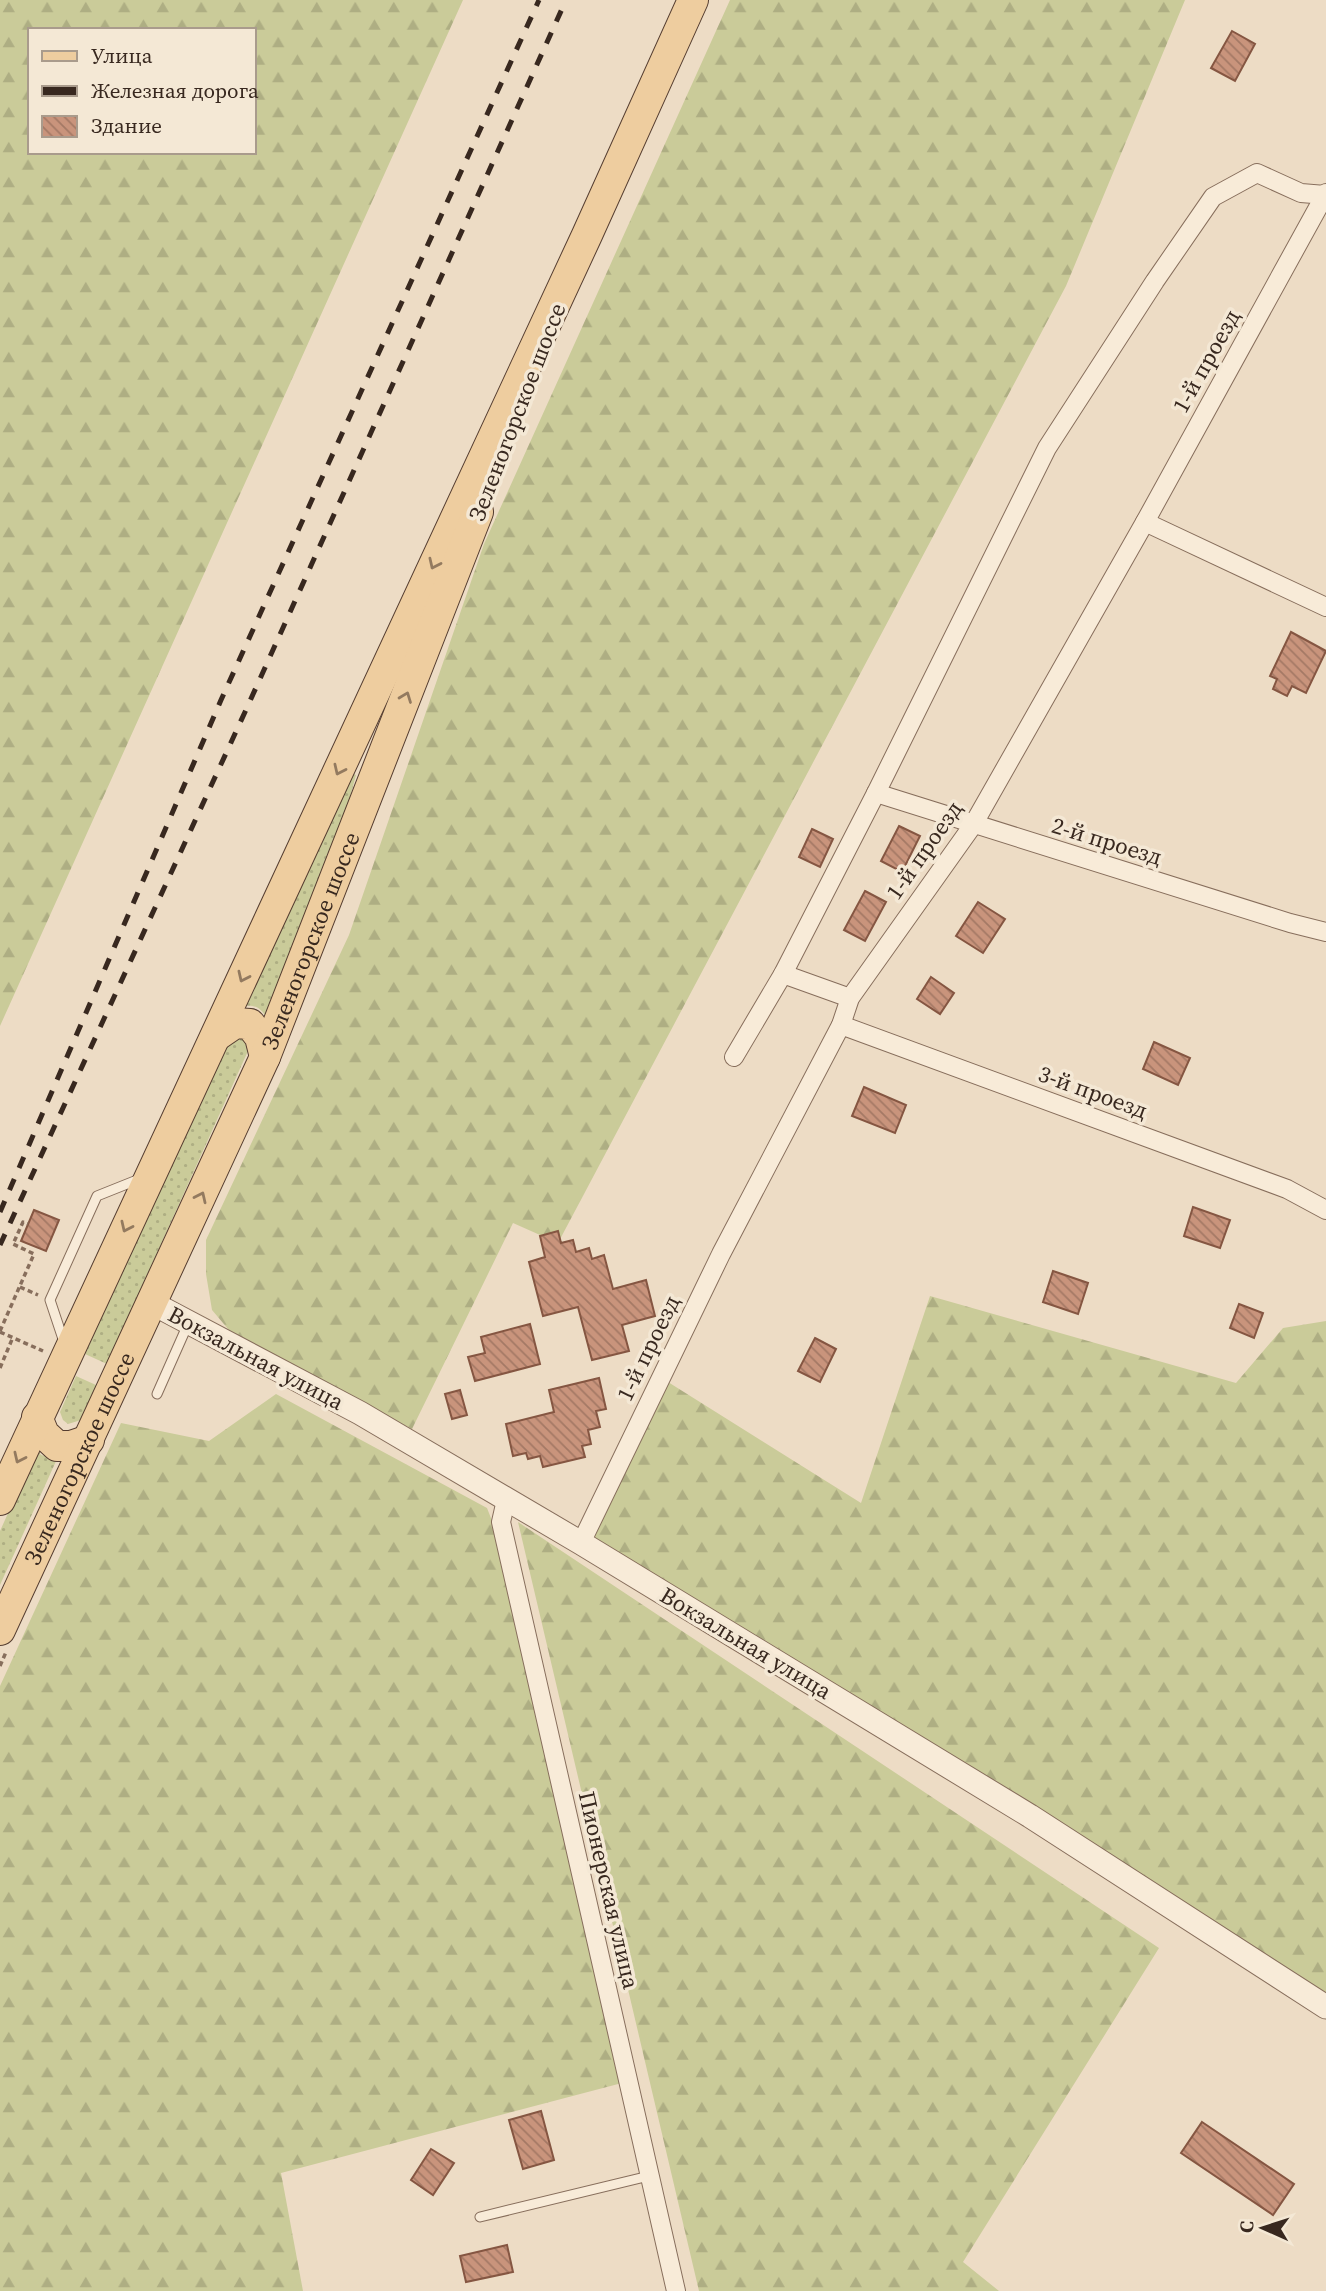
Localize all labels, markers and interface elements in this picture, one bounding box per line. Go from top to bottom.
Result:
legend [28,28,256,154]
text: Улица [91,41,153,70]
text: Железная дорога [91,76,259,105]
text: Здание [91,111,162,140]
street label: Зеленогорское шоссе [461,298,573,526]
street label: 1-й проезд [1164,303,1248,419]
one-way arrow [428,556,442,569]
one-way arrow [398,692,412,704]
one-way arrow [333,763,347,775]
street label: 1-й проезд [878,794,970,906]
street label: 2-й проезд [1048,809,1166,873]
street label: Зеленогорское шоссе [253,827,367,1054]
one-way arrow [237,969,251,982]
street label: 3-й проезд [1034,1058,1152,1126]
one-way arrow [193,1192,207,1204]
one-way arrow [120,1220,134,1232]
street label: 1-й проезд [609,1290,687,1406]
street label: Вокзальная улица [162,1298,350,1418]
street label: Зеленогорское шоссе [16,1347,142,1570]
one-way arrow [13,1451,27,1463]
street label: Вокзальная улица [654,1579,838,1707]
street label: Пионерская улица [571,1788,647,1992]
north arrow [1228,2193,1298,2263]
text: С [1233,2220,1259,2234]

